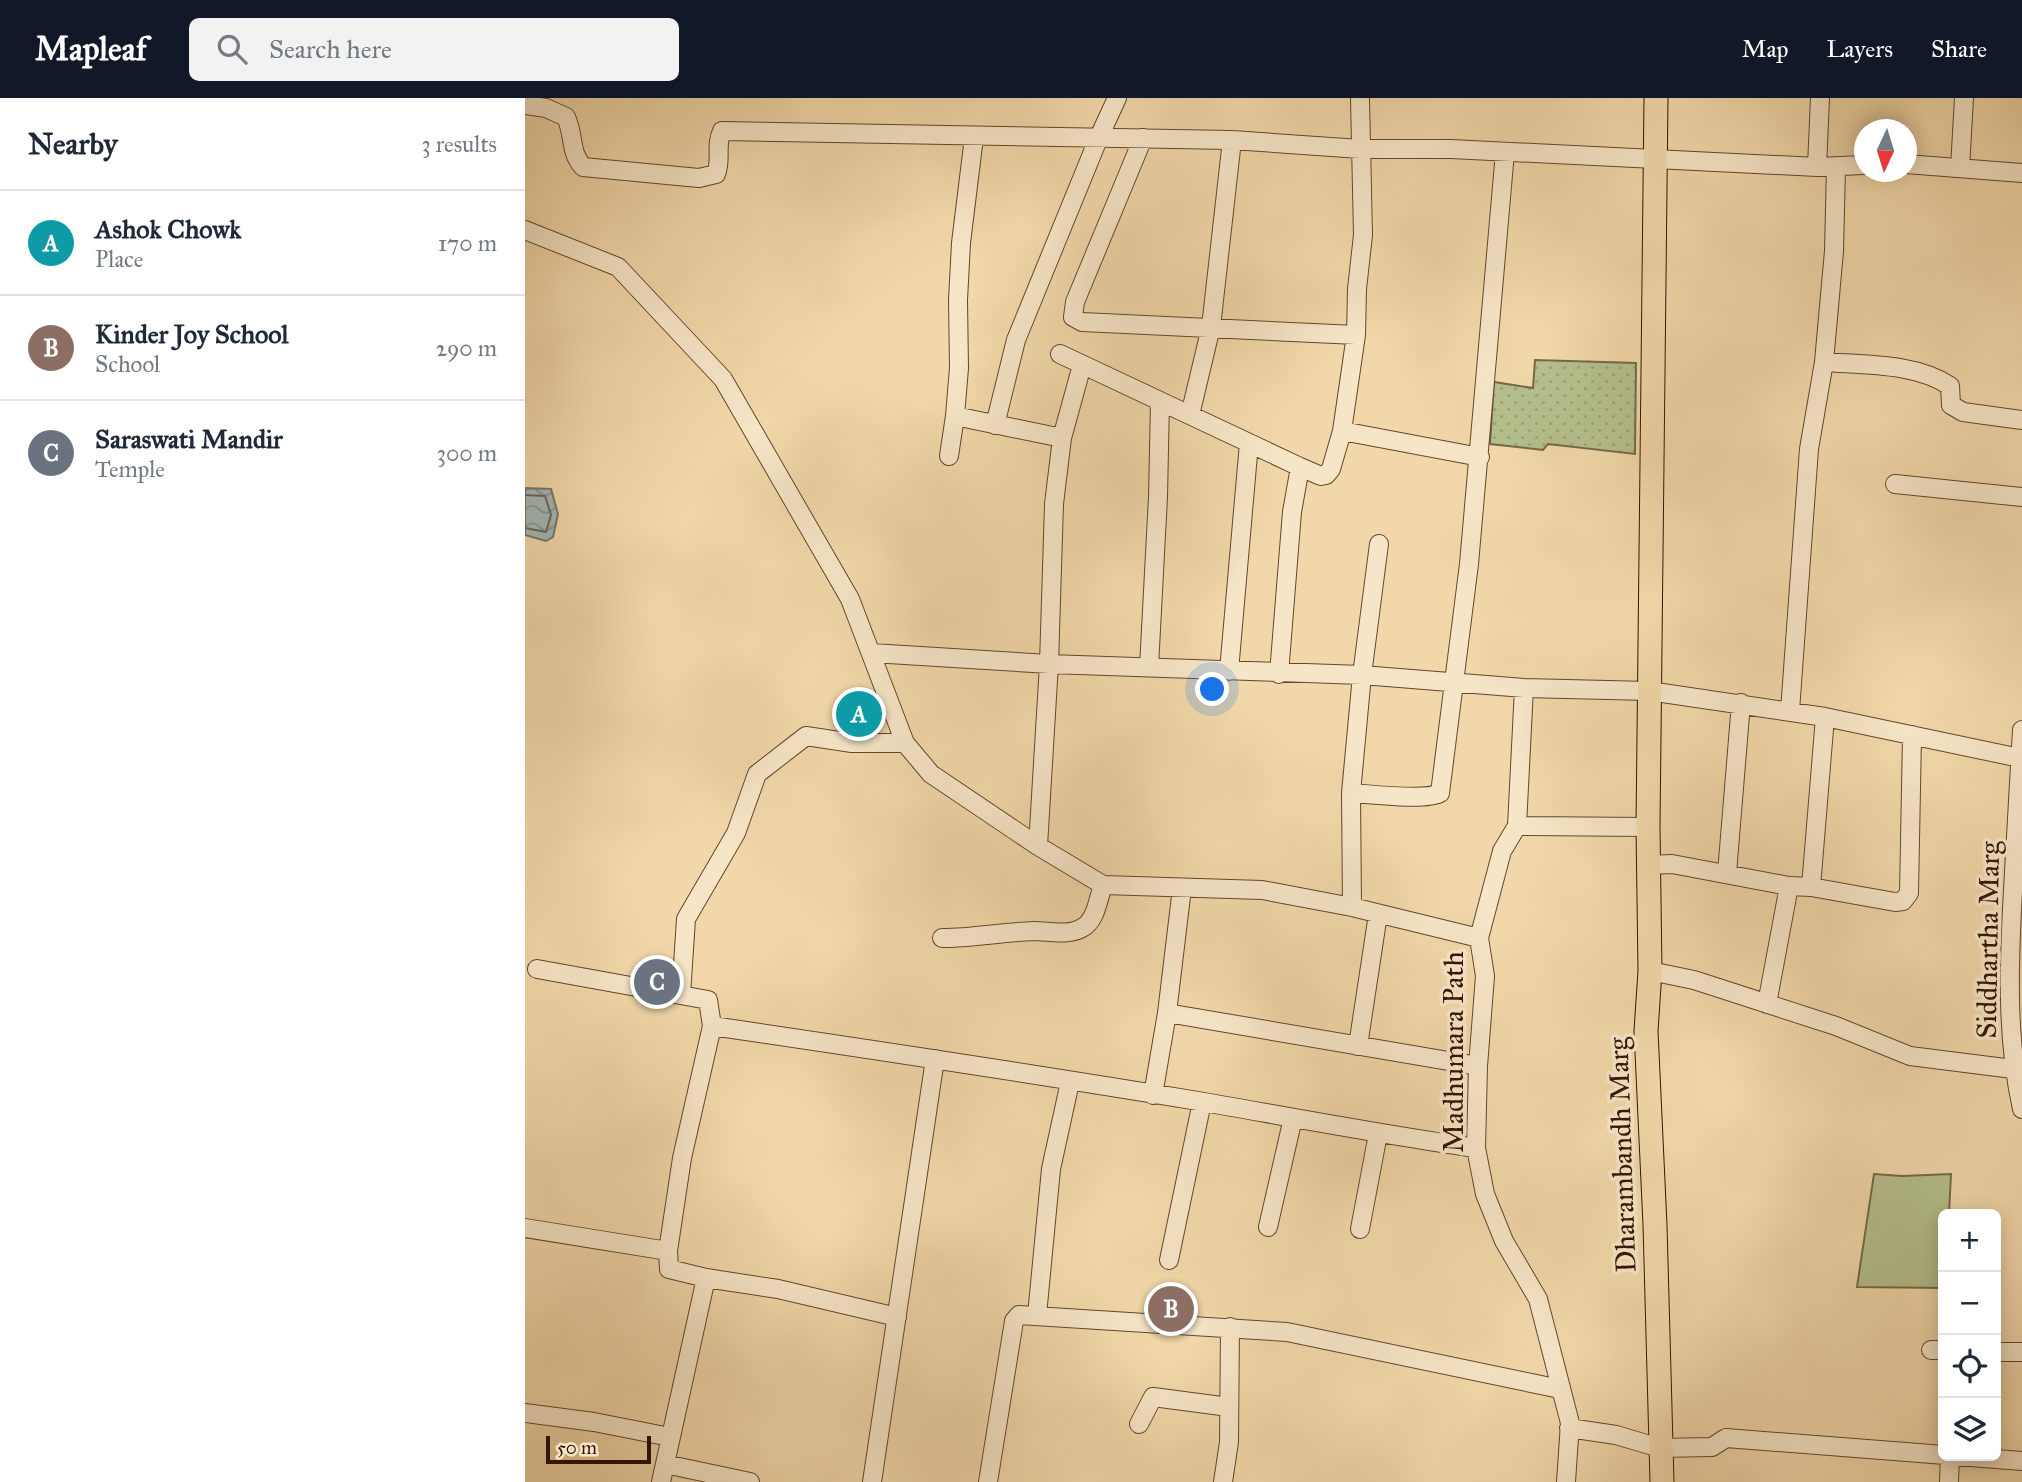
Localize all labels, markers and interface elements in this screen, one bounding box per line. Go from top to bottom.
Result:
search box [189,18,679,81]
text: Mapleaf [35,29,147,69]
icon: search [213,30,251,68]
text: Search here [269,33,392,65]
text: Map [1742,34,1789,64]
text: Layers [1827,34,1893,64]
text: Share [1931,34,1987,64]
north arrow [1854,119,1917,182]
text: Nearby [28,126,118,162]
text: 3 results [421,130,497,158]
text: Ashok Chowk [95,213,241,245]
text: A [43,229,59,257]
text: 170 m [438,229,497,257]
text: Place [95,245,143,273]
text: Kinder Joy School [95,318,289,350]
text: B [43,334,59,362]
text: 290 m [436,334,497,362]
text: School [95,350,160,378]
text: Saraswati Mandir [95,423,283,455]
text: C [43,439,59,467]
text: 300 m [437,439,497,467]
text: Temple [95,455,165,483]
your location [1195,672,1229,706]
pin: A [836,688,882,740]
street label: Siddhartha Marg [1969,840,2007,1039]
street label: Madhumara Path [1436,951,1471,1153]
pin: C [634,956,680,1008]
street label: Dharambandh Marg [1600,1036,1644,1273]
map controls [1938,1209,2001,1461]
button: + [1938,1209,2001,1272]
button: − [1938,1272,2001,1335]
pin: B [1148,1283,1194,1335]
button: locate [1938,1335,2001,1398]
button: layers [1938,1398,2001,1461]
scale bar [546,1433,651,1465]
text: 50 m [557,1436,597,1459]

